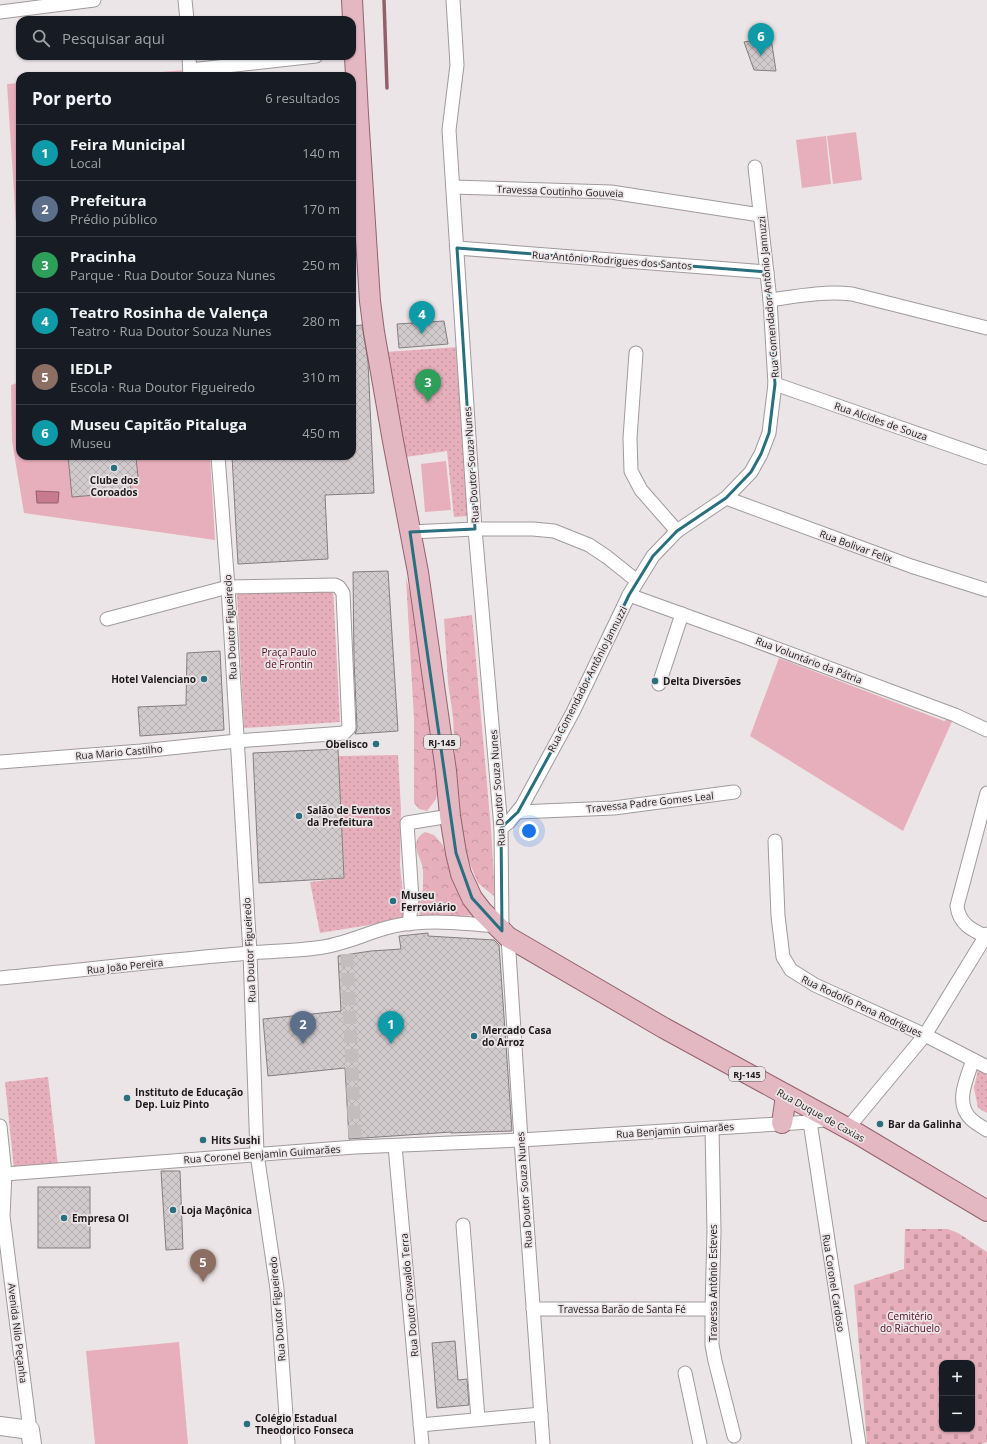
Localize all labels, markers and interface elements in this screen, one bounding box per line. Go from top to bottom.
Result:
search box [16,16,356,60]
pin: 6 [748,23,774,56]
icon: search [30,27,52,49]
text: Pesquisar aqui [62,28,165,48]
text: Por perto [32,87,112,110]
text: 6 resultados [265,89,340,107]
text: Feira Municipal [70,134,185,154]
text: 1 [41,144,49,162]
text: 140 m [302,144,340,162]
text: Local [70,154,101,172]
street label: Travessa Coutinho Gouveia [496,182,624,200]
text: Prefeitura [70,190,147,210]
text: 2 [41,200,49,218]
text: 170 m [302,200,340,218]
text: Prédio público [70,210,157,228]
street label: Rua Comendador Antônio Jannuzzi [754,216,782,378]
text: Pracinha [70,246,136,266]
street label: Rua Antônio Rodrigues dos Santos [532,247,693,273]
text: 3 [41,256,49,274]
text: 250 m [302,256,340,274]
text: Parque · Rua Doutor Souza Nunes [70,266,276,284]
pin: 4 [409,301,435,334]
text: Teatro Rosinha de Valença [70,302,268,322]
text: 4 [41,312,49,330]
text: 280 m [302,312,340,330]
text: Teatro · Rua Doutor Souza Nunes [70,322,271,340]
text: IEDLP [70,358,112,378]
text: 5 [41,368,49,386]
text: 310 m [302,368,340,386]
pin: 3 [415,369,441,402]
text: Escola · Rua Doutor Figueiredo [70,378,255,396]
street label: Rua Alcides de Souza [832,398,930,444]
street label: Rua Doutor Souza Nunes [460,406,482,524]
text: Museu Capitão Pitaluga [70,414,247,434]
text: 6 [41,424,49,442]
text: 450 m [302,424,340,442]
text: Museu [70,434,111,452]
marker: Clube dos Coroados [109,463,119,473]
place label: Clube dos Coroados [90,473,138,499]
street label: Rua Bolivar Felix [818,526,895,566]
street label: Rua Doutor Figueiredo [220,574,240,680]
street label: Rua Comendador Antônio Jannuzzi [544,604,630,754]
street label: Rua Voluntário da Pátria [754,633,864,687]
park label: Praça Paulo de Frontin [262,645,316,671]
place label: Hotel Valenciano [111,672,196,686]
marker: Hotel Valenciano [199,674,209,684]
place label: Delta Diversões [663,674,741,688]
marker: Delta Diversões [650,676,660,686]
street label: Rua Doutor Souza Nunes [486,729,508,847]
road number: RJ-145 [424,735,460,749]
place label: Obelisco [325,737,368,751]
marker: Obelisco [371,739,381,749]
street label: Rua Mario Castilho [75,741,163,763]
street label: Travessa Padre Gomes Leal [586,788,714,816]
place label: Salão de Eventos da Prefeitura [307,803,391,829]
marker: Salão de Eventos da Prefeitura [294,811,304,821]
your location [519,821,539,841]
place label: Museu Ferroviário [401,888,456,914]
marker: Museu Ferroviário [388,896,398,906]
street label: Rua Doutor Figueiredo [239,897,259,1003]
street label: Rua João Pereira [86,955,164,977]
street label: Rua Rodolfo Pena Rodrigues [799,972,925,1040]
pin: 2 [290,1011,316,1044]
pin: 1 [378,1011,404,1044]
place label: Mercado Casa do Arroz [482,1023,552,1049]
marker: Mercado Casa do Arroz [469,1031,479,1041]
road number: RJ-145 [729,1067,765,1081]
place label: Instituto de Educação Dep. Luiz Pinto [135,1085,243,1111]
street label: Rua Duque de Caxias [774,1085,868,1145]
marker: Instituto de Educação Dep. Luiz Pinto [122,1093,132,1103]
place label: Bar da Galinha [888,1117,961,1131]
street label: Rua Benjamin Guimarães [616,1119,735,1141]
marker: Bar da Galinha [875,1119,885,1129]
street label: Rua Doutor Souza Nunes [513,1131,535,1249]
place label: Hits Sushi [211,1133,260,1147]
marker: Hits Sushi [198,1135,208,1145]
street label: Rua Coronel Benjamin Guimarães [183,1142,341,1166]
place label: Loja Maçônica [181,1203,252,1217]
marker: Loja Maçônica [168,1205,178,1215]
place label: Empresa OI [72,1211,129,1225]
marker: Empresa OI [59,1213,69,1223]
street label: Travessa Antônio Esteves [706,1224,720,1342]
street label: Rua Doutor Oswaldo Terra [397,1233,421,1357]
street label: Rua Coronel Cardoso [819,1233,849,1333]
pin: 5 [190,1249,216,1282]
street label: Rua Doutor Figueiredo [265,1256,289,1362]
street label: Avenida Nilo Peçanha [5,1282,31,1384]
street label: Travessa Barão de Santa Fé [558,1302,686,1316]
park label: Cemitério do Riachuelo [880,1309,940,1335]
map controls [939,1360,975,1432]
button: + [939,1360,975,1396]
button: − [939,1396,975,1432]
place label: Colégio Estadual Theodorico Fonseca [255,1411,354,1437]
marker: Colégio Estadual Theodorico Fonseca [242,1419,252,1429]

